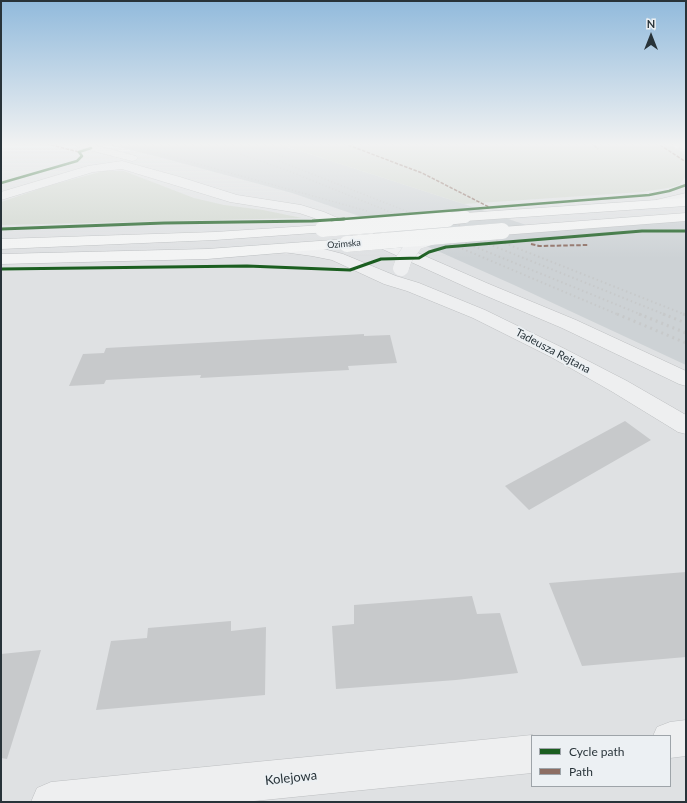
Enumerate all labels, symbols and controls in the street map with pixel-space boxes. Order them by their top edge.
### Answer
north arrow [631,16,671,56]
text: N [647,17,655,30]
street label: Ozimska [327,237,361,251]
street label: Tadeusza Rejtana [513,326,593,376]
legend [531,735,671,787]
text: Cycle path [569,744,624,759]
text: Path [569,764,593,779]
street label: Kolejowa [264,768,318,788]

